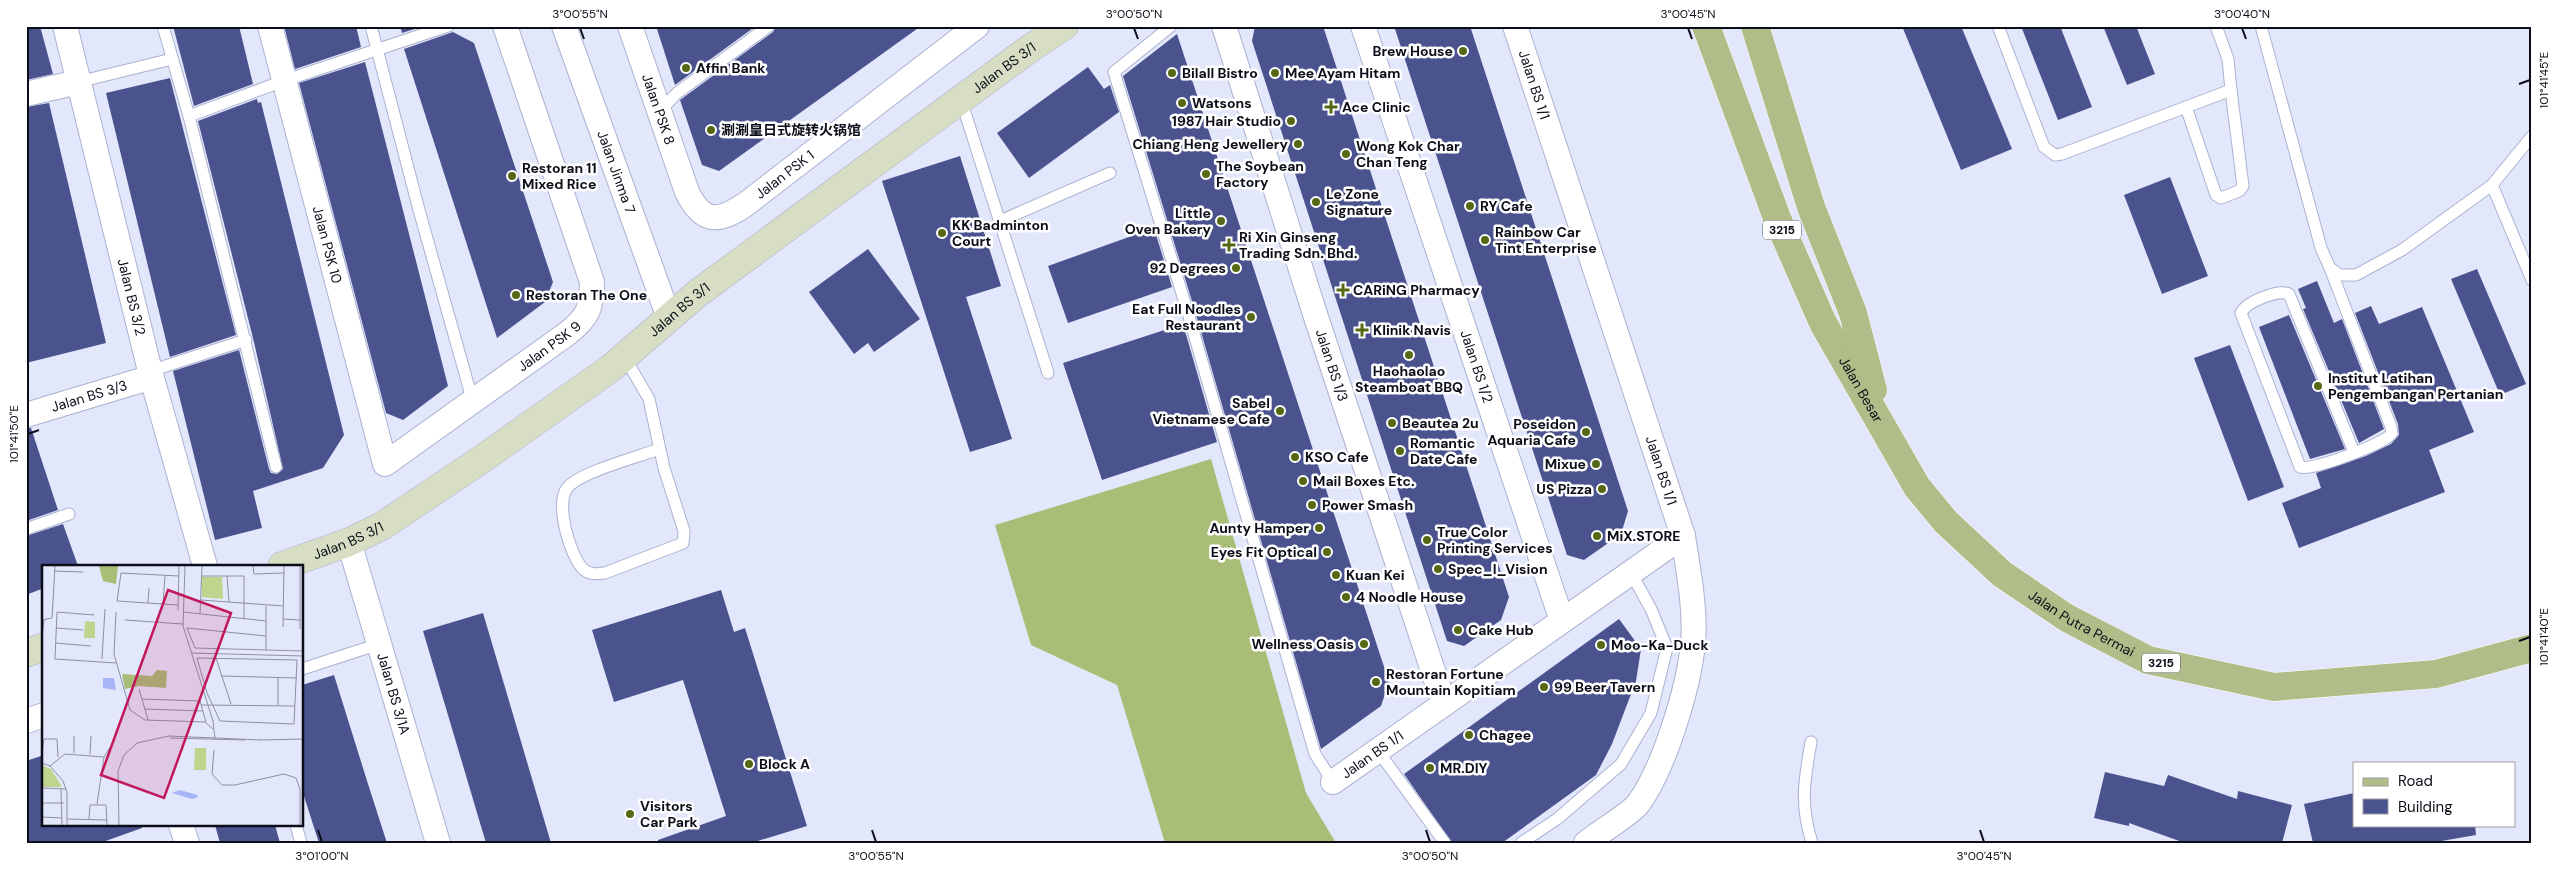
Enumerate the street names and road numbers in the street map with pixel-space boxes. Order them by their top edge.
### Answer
street label: Jalan BS 3/1 [968,38,1039,97]
street label: Jalan BS 1/1 [1515,48,1554,122]
street label: Jalan PSK 8 [638,71,679,147]
street label: Jalan Jinma 7 [593,128,640,216]
street label: Jalan PSK 1 [751,146,818,203]
street label: Jalan PSK 10 [309,204,346,285]
road number: 3215 [1763,220,1801,240]
street label: Jalan BS 3/2 [114,257,150,337]
street label: Jalan BS 3/1 [645,278,713,341]
street label: Jalan PSK 9 [514,317,585,375]
street label: Jalan BS 1/3 [1312,327,1352,404]
street label: Jalan BS 1/2 [1456,328,1497,405]
street label: Jalan Besar [1835,353,1887,426]
street label: Jalan BS 3/3 [49,376,129,416]
street label: Jalan BS 1/1 [1642,434,1681,507]
street label: Jalan BS 3/1 [311,518,387,563]
street label: Jalan Putra Permai [2025,586,2138,661]
street label: Jalan BS 3/1A [373,651,414,736]
road number: 3215 [2142,654,2180,672]
street label: Jalan BS 1/1 [1338,726,1407,782]

